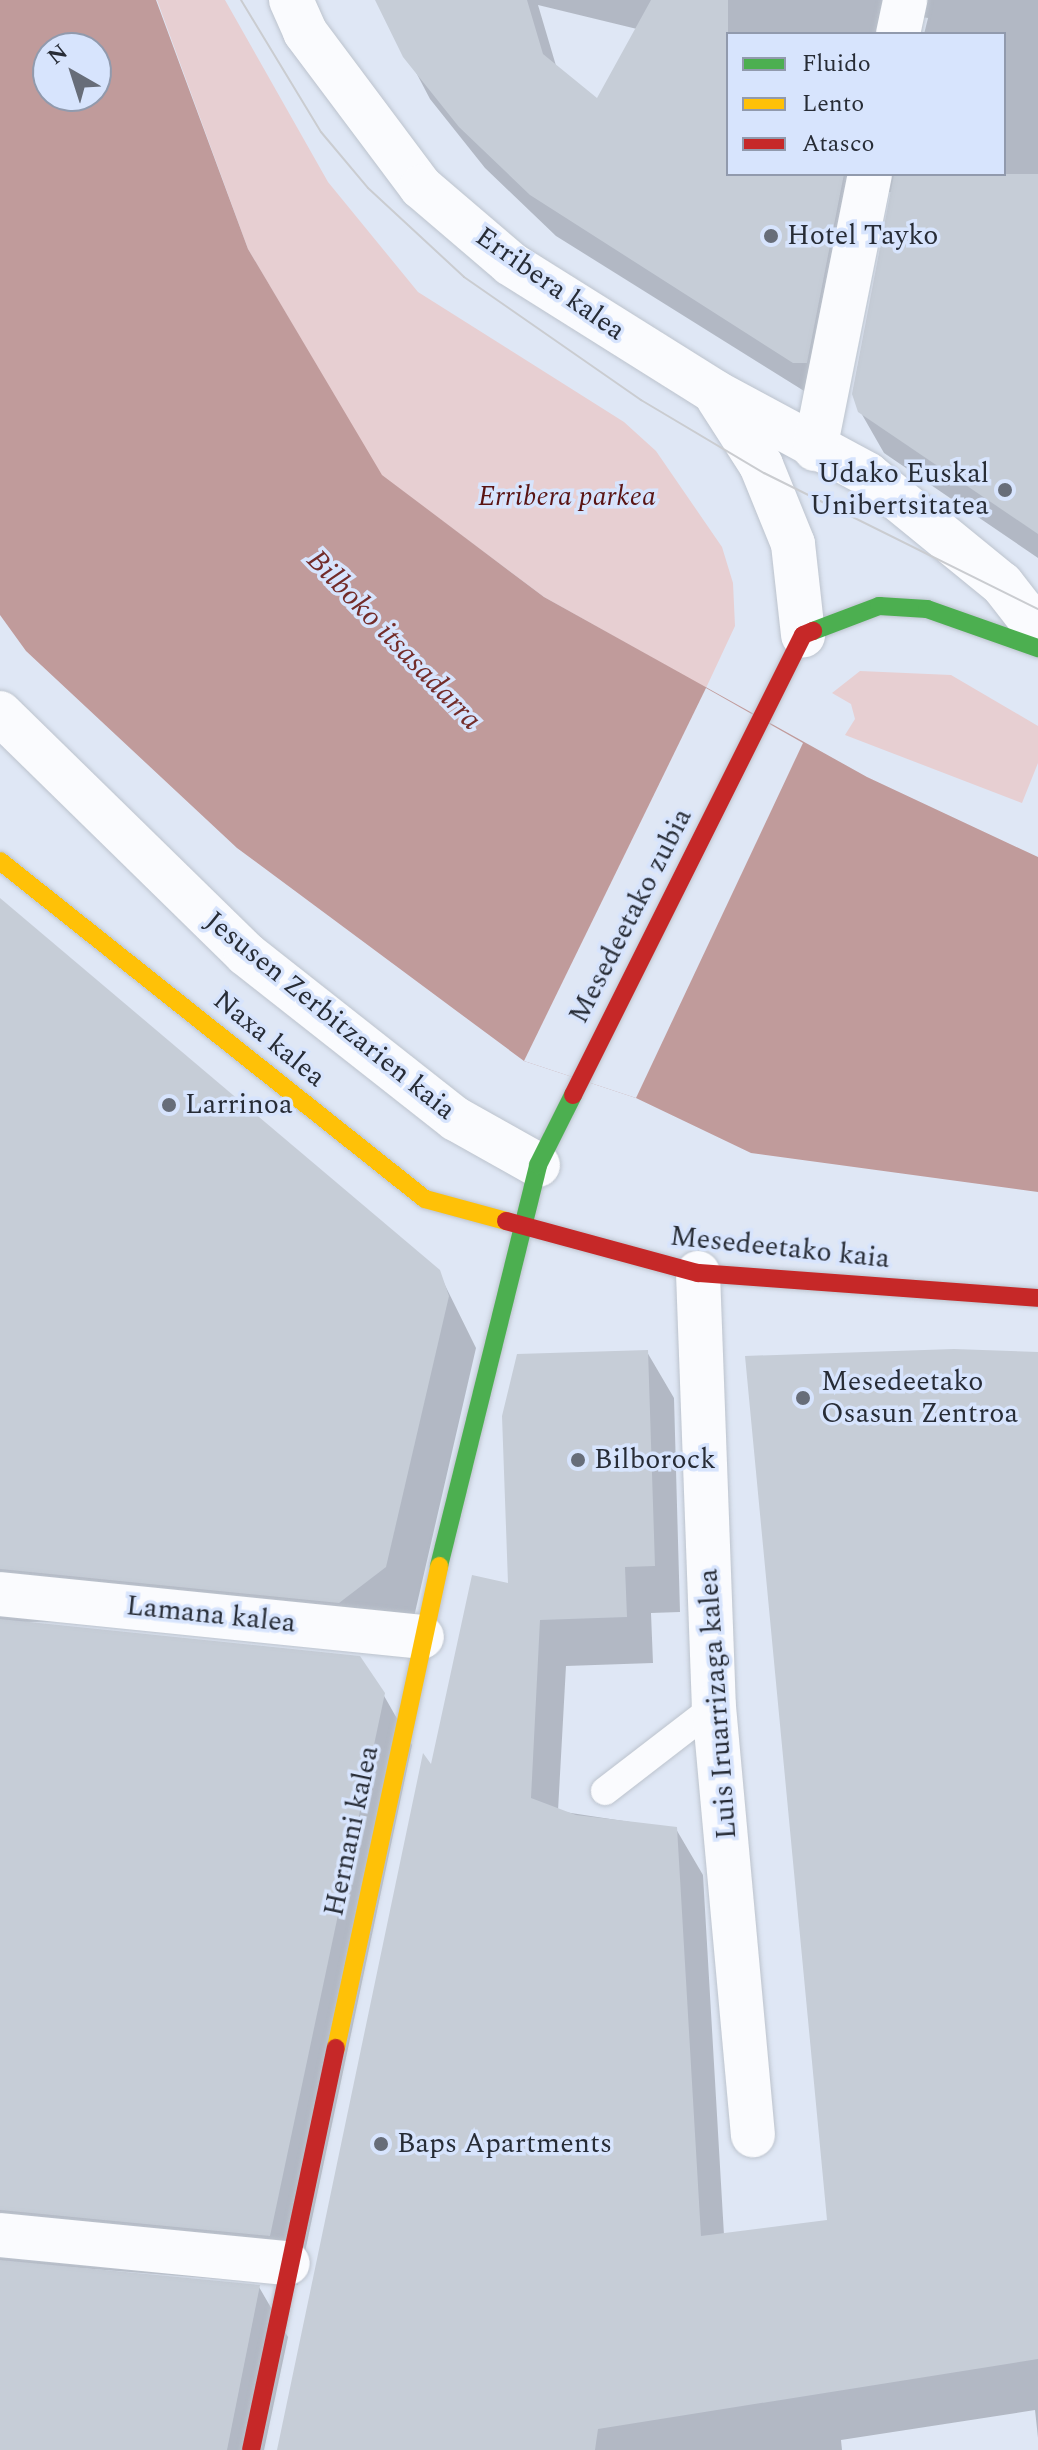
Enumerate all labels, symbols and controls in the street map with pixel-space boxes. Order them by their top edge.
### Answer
north arrow [32,32,112,112]
legend [726,32,1006,176]
text: N [40,36,75,73]
text: Fluido [802,46,871,82]
text: Lento [802,86,864,122]
text: Atasco [802,126,874,162]
place label: Hotel Tayko [787,219,938,253]
street label: Erribera kalea [469,220,631,348]
marker: Hotel Tayko [762,227,780,245]
place label: Udako Euskal Unibertsitatea [810,457,989,523]
park label: Erribera parkea [478,480,656,514]
marker: Udako Euskal Unibertsitatea [996,481,1014,499]
water label: Bilboko itsasadarra [299,542,489,738]
street label: Mesedeetako zubia [562,803,700,1029]
street label: Jesusen Zerbitzarien kaia [198,905,462,1127]
street label: Naxa kalea [206,984,332,1094]
place label: Larrinoa [185,1088,293,1122]
marker: Larrinoa [160,1096,178,1114]
street label: Mesedeetako kaia [668,1220,892,1276]
place label: Mesedeetako Osasun Zentroa [821,1365,1018,1431]
marker: Mesedeetako Osasun Zentroa [792,1387,814,1409]
place label: Bilborock [594,1443,716,1477]
marker: Bilborock [569,1451,587,1469]
street label: Luis Iruarrizaga kalea [692,1568,744,1840]
street label: Lamana kalea [125,1589,297,1641]
street label: Hernani kalea [318,1743,386,1919]
place label: Baps Apartments [397,2127,612,2161]
marker: Baps Apartments [372,2135,390,2153]

